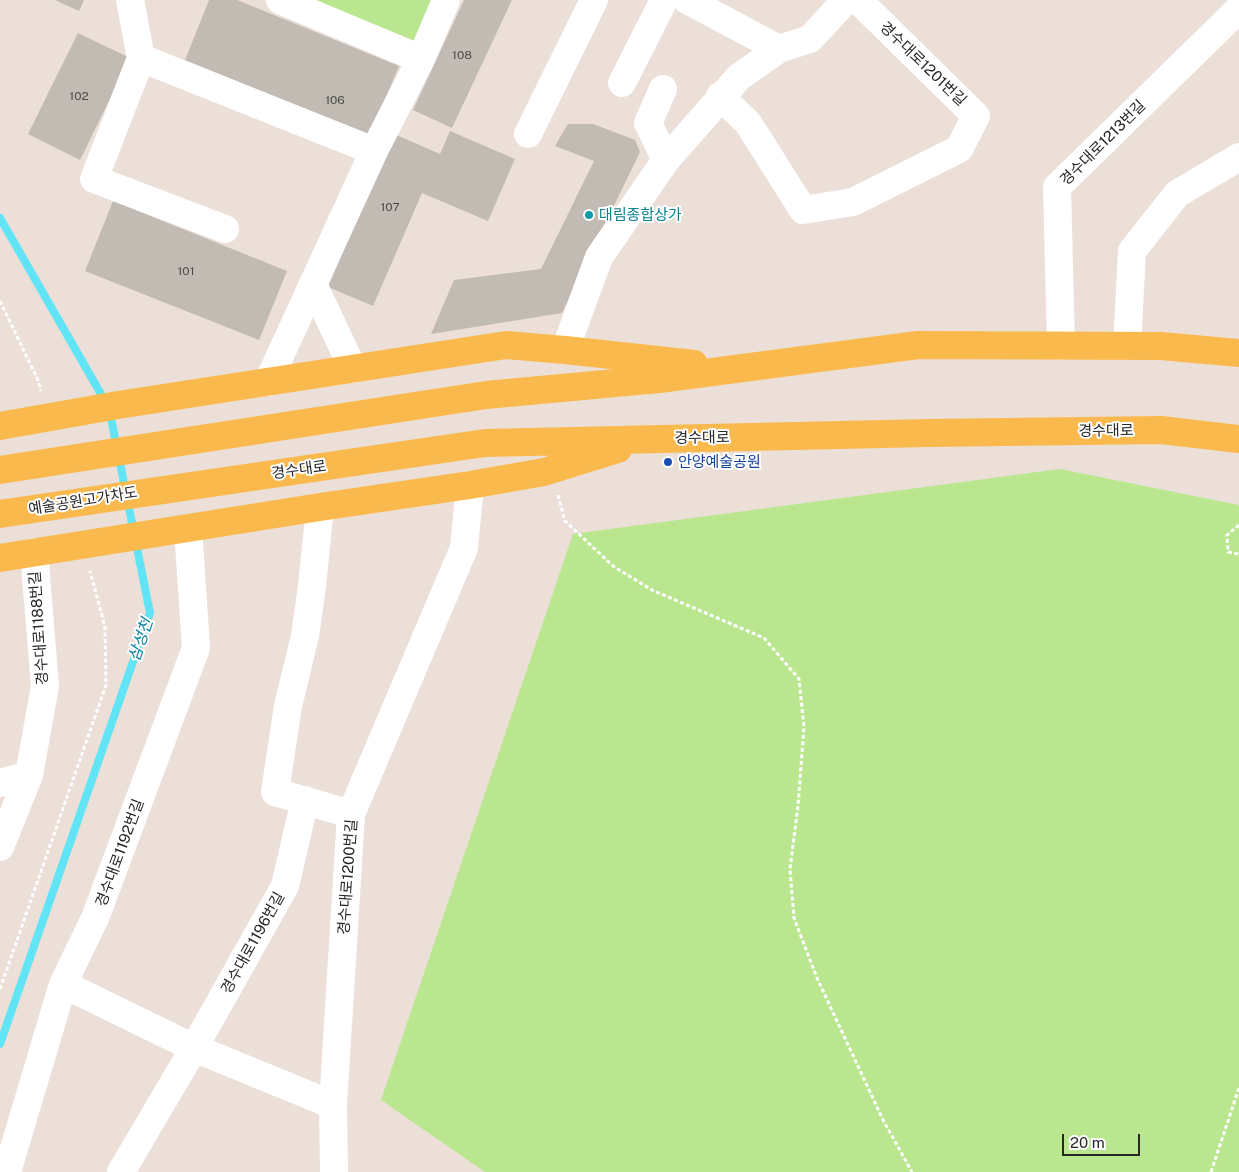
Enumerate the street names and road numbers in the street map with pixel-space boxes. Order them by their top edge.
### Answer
street label: 경수대로1201번길 [876,18,970,110]
street label: 경수대로1213번길 [1057,97,1149,189]
street label: 경수대로 [1078,422,1134,440]
street label: 경수대로 [674,429,730,447]
street label: 경수대로 [270,457,328,483]
street label: 예술공원고가차도 [27,483,139,519]
street label: 경수대로1188번길 [26,570,52,686]
street label: 경수대로1192번길 [92,797,148,909]
street label: 경수대로1200번길 [335,818,361,936]
street label: 경수대로1196번길 [218,889,288,997]

